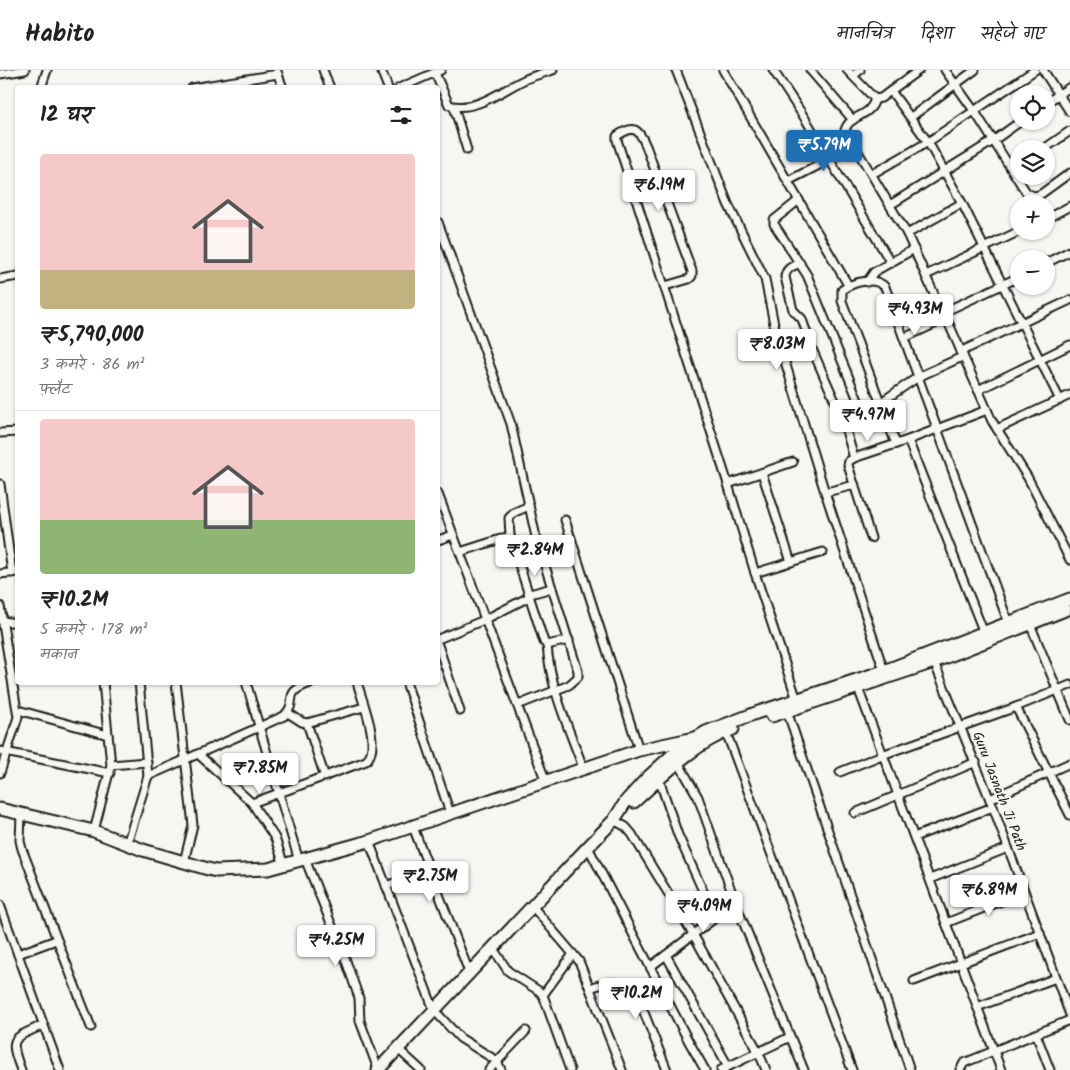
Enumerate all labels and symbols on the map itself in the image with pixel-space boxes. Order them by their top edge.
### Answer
pin: ₹5.79M [783,129,865,172]
pin: ₹6.19M [618,170,700,212]
pin: ₹4.93M [874,294,956,336]
pin: ₹8.03M [736,328,818,371]
pin: ₹4.97M [827,400,909,442]
pin: ₹2.84M [494,534,576,577]
street label: Guru Jasnath Ji Path [966,728,1032,854]
pin: ₹7.85M [219,752,301,795]
pin: ₹2.75M [389,860,471,903]
pin: ₹6.89M [948,874,1030,917]
pin: ₹4.09M [663,890,745,933]
pin: ₹4.25M [295,924,377,967]
pin: ₹10.2M [595,978,677,1020]

